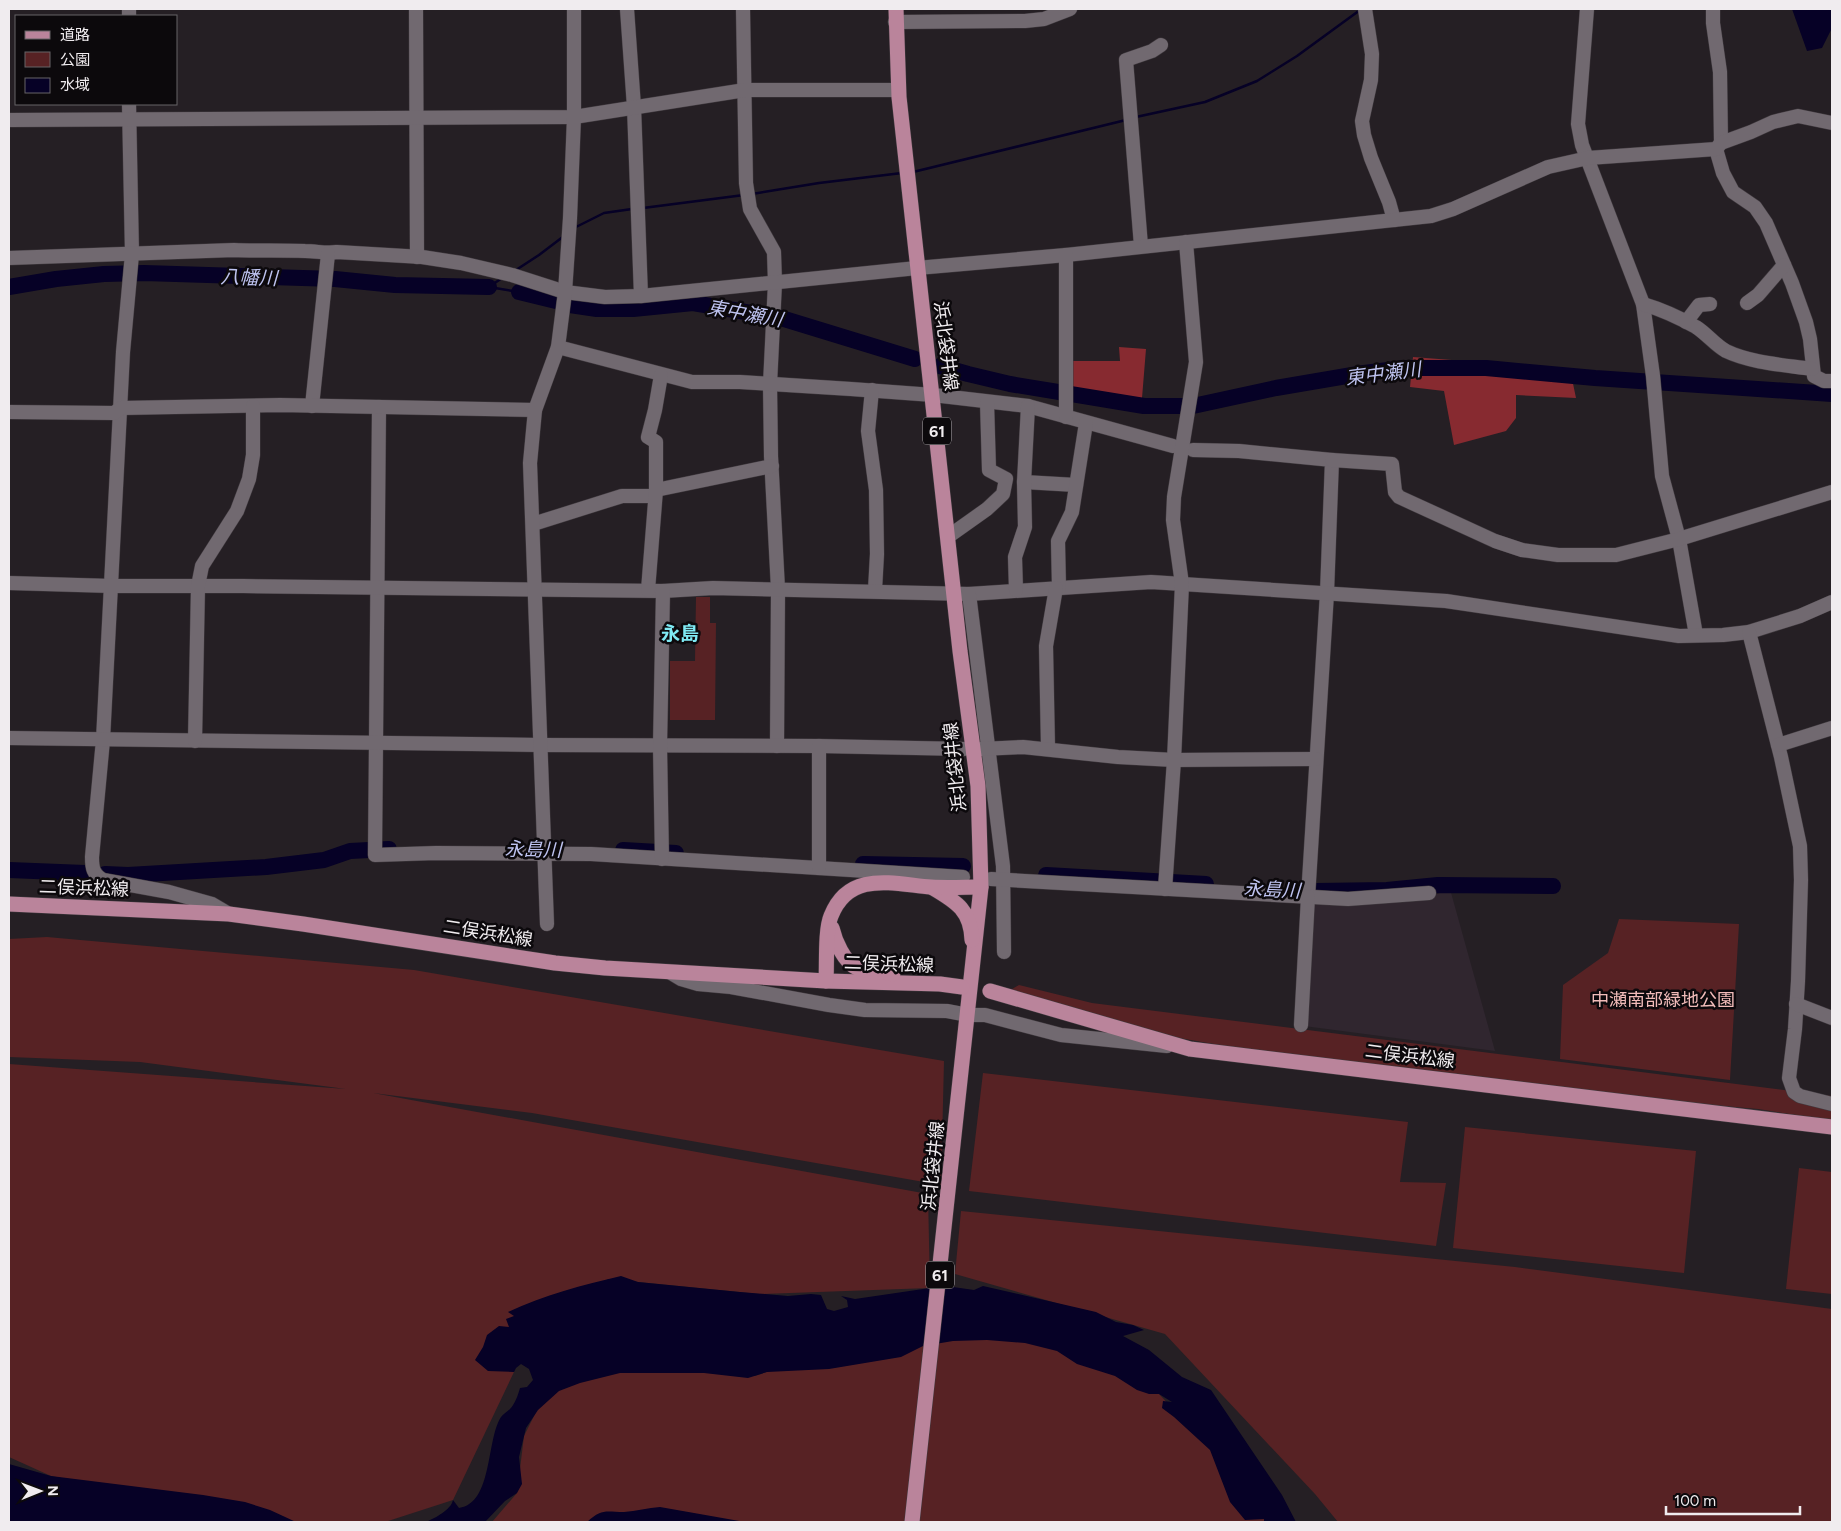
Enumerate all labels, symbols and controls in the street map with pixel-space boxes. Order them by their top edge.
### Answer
legend [15,15,178,105]
text: 道路 [60,26,90,44]
text: 公園 [60,51,90,69]
text: 水域 [60,76,90,94]
water label: 八幡川 [220,265,280,290]
water label: 東中瀬川 [705,296,786,332]
street label: 浜北袋井線 [930,300,962,392]
water label: 東中瀬川 [1344,357,1424,390]
road number: 61 [923,418,951,444]
district label: 永島 [661,622,699,645]
street label: 浜北袋井線 [939,721,971,813]
water label: 永島川 [504,838,564,862]
street label: 二俣浜松線 [39,875,129,901]
water label: 永島川 [1243,877,1303,903]
street label: 二俣浜松線 [442,915,534,951]
street label: 二俣浜松線 [844,951,934,977]
park label: 中瀬南部緑地公園 [1591,989,1735,1011]
street label: 二俣浜松線 [1364,1040,1456,1072]
street label: 浜北袋井線 [917,1120,949,1212]
road number: 61 [926,1262,954,1288]
north arrow [15,1466,65,1516]
scale bar [1666,1484,1800,1516]
text: N [44,1485,61,1496]
text: 100 m [1674,1492,1716,1510]

